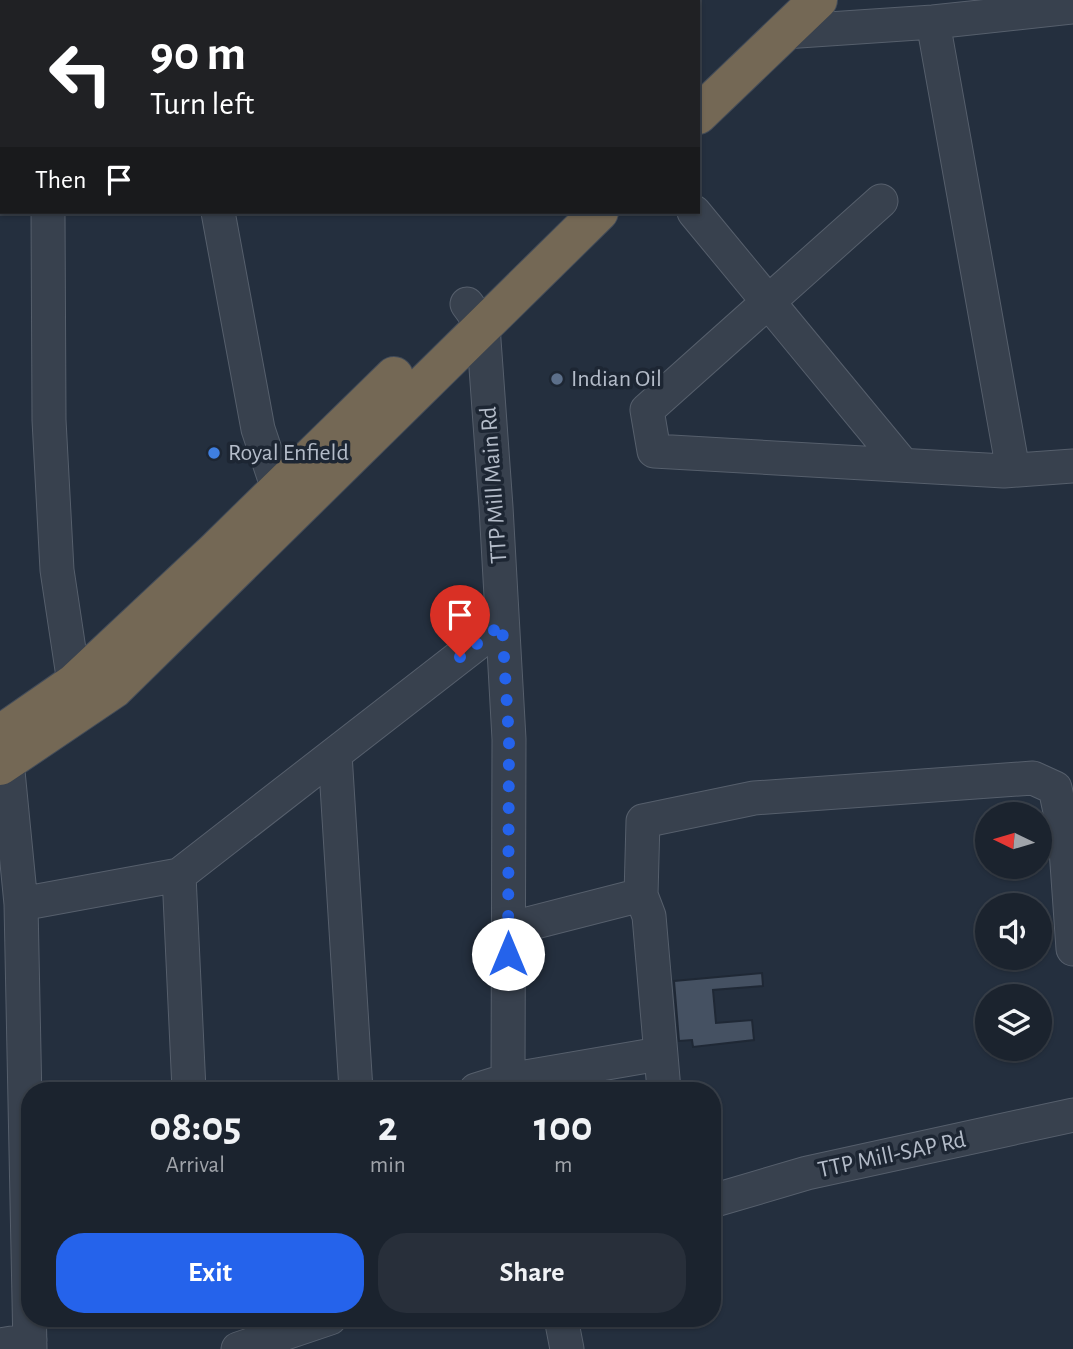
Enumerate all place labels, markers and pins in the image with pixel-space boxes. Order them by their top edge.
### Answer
place label: Indian Oil [571,367,662,391]
marker: Indian Oil [549,371,565,387]
place label: Royal Enfield [228,441,349,465]
marker: Royal Enfield [206,445,222,461]
pin [430,585,490,657]

